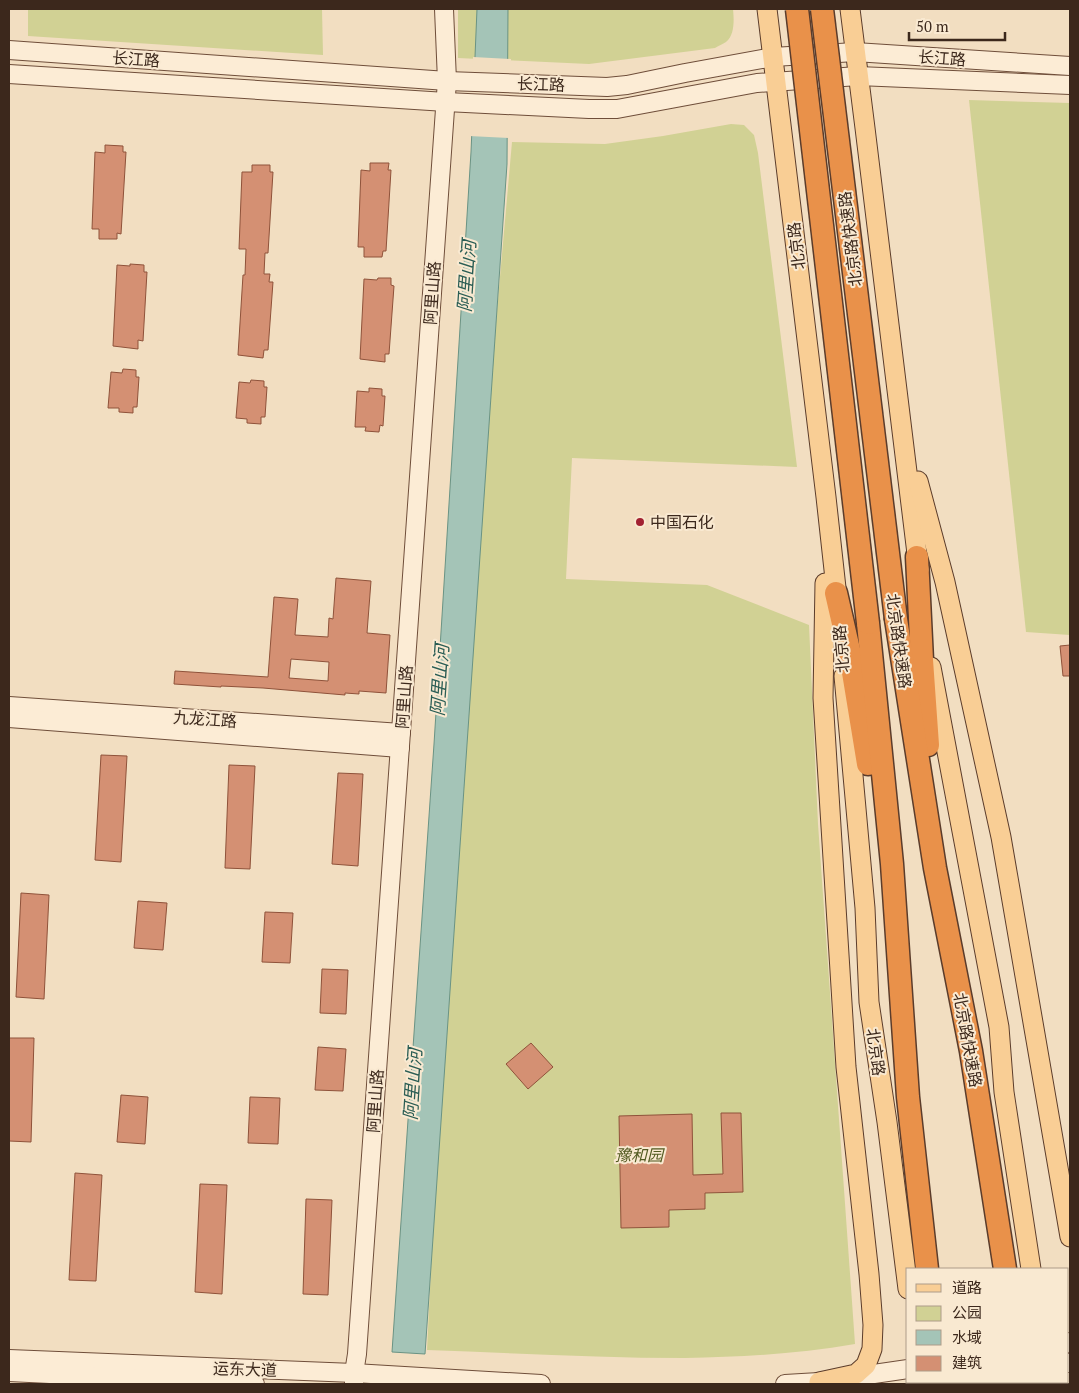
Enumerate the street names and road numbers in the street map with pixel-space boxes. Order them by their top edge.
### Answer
street label: 长江路 [917,45,967,71]
street label: 长江路 [111,46,161,72]
street label: 长江路 [517,72,565,96]
street label: 北京路快速路 [833,190,867,288]
street label: 北京路 [782,221,810,271]
street label: 阿里山路 [419,260,445,326]
street label: 北京路快速路 [881,592,917,690]
street label: 北京路 [828,624,854,674]
street label: 阿里山路 [391,664,417,730]
street label: 九龙江路 [172,706,238,732]
street label: 北京路快速路 [949,991,987,1089]
street label: 北京路 [862,1027,890,1077]
street label: 阿里山路 [362,1068,388,1134]
street label: 运东大道 [213,1357,277,1381]

